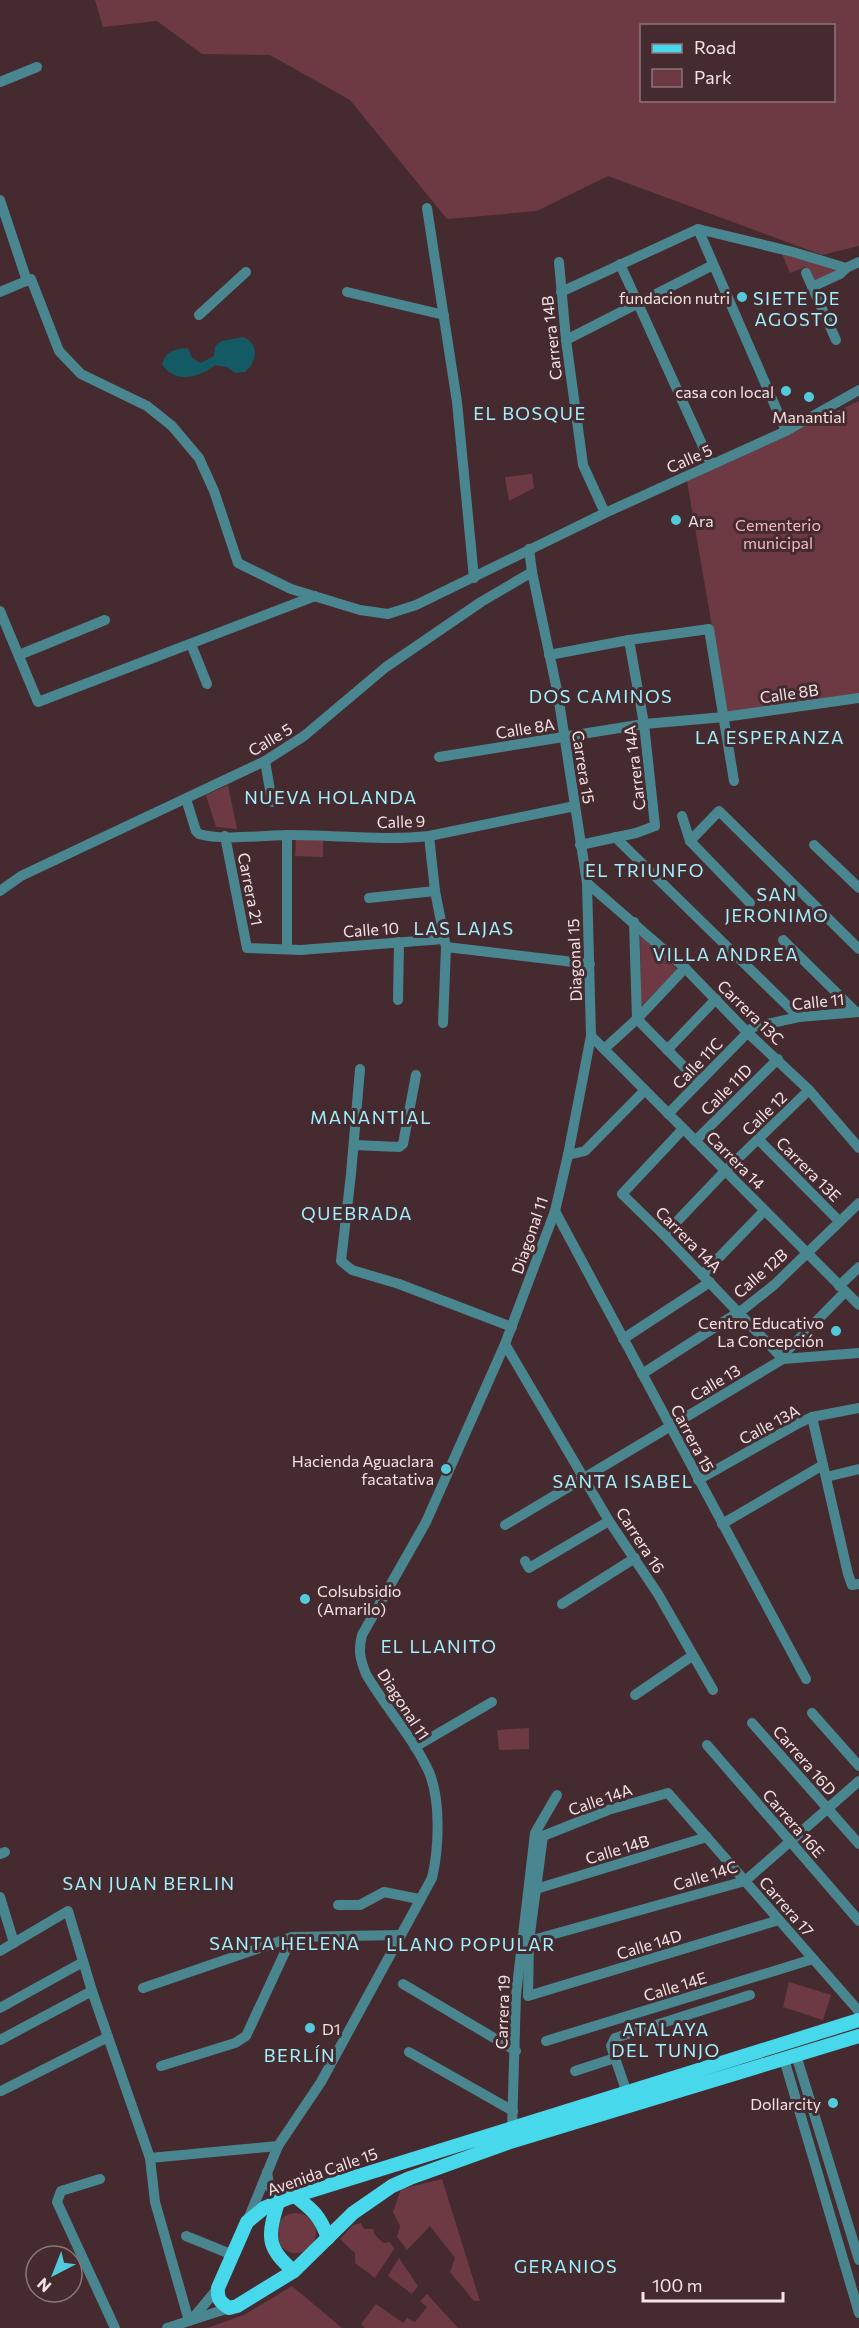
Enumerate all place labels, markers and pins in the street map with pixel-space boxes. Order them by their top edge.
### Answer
place label: fundacion nutri [619,288,730,307]
marker: fundacion nutri [735,290,749,304]
place label: casa con local [675,382,774,401]
marker: casa con local [779,384,793,398]
marker: Manantial [802,390,816,404]
place label: Manantial [772,407,846,426]
place label: Ara [688,511,714,530]
marker: Ara [669,513,683,527]
place label: Centro Educativo La Concepción [698,1313,824,1350]
marker: Centro Educativo La Concepción [829,1324,843,1338]
place label: Hacienda Aguaclara facatativa [292,1451,434,1488]
marker: Hacienda Aguaclara facatativa [439,1462,453,1476]
place label: Colsubsidio (Amarilo) [317,1581,401,1618]
marker: Colsubsidio (Amarilo) [298,1592,312,1606]
place label: D1 [322,2019,341,2038]
marker: D1 [303,2021,317,2035]
place label: Dollarcity [750,2094,821,2113]
marker: Dollarcity [826,2096,840,2110]

